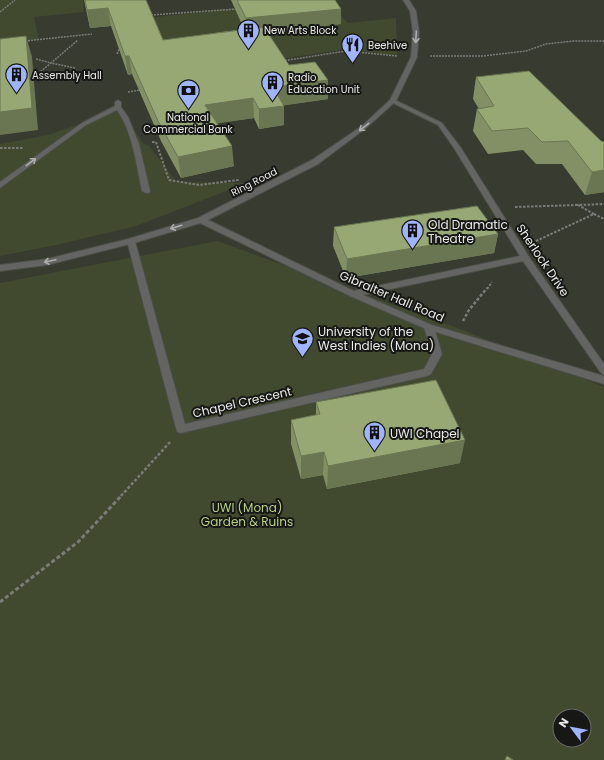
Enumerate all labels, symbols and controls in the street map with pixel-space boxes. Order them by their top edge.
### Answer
building icon: New Arts Block [236,17,262,50]
place label: New Arts Block [264,23,337,38]
one-way arrow [412,30,419,43]
restaurant icon: Beehive [339,32,365,65]
place label: Beehive [368,38,407,53]
building icon: Assembly Hall [4,62,30,95]
place label: Assembly Hall [32,68,102,83]
building icon: Radio Education Unit [260,70,286,103]
place label: Radio Education Unit [288,70,360,97]
bank icon: National Commercial Bank [175,78,201,111]
place label: National Commercial Bank [143,110,234,137]
one-way arrow [358,122,369,131]
one-way arrow [25,158,36,166]
street label: Ring Road [228,164,280,200]
place label: Old Dramatic Theatre [428,216,508,247]
building icon: Old Dramatic Theatre [399,218,425,251]
street label: Sherlock Drive [512,220,574,300]
one-way arrow [170,224,182,232]
one-way arrow [44,257,57,265]
street label: Gibralter Hall Road [337,266,447,326]
place label: University of the West Indies (Mona) [318,323,434,354]
school or university icon: University of the West Indies (Mona) [289,325,315,358]
street label: Chapel Crescent [191,382,293,422]
building icon: UWI Chapel [361,420,387,453]
place label: UWI Chapel [390,425,460,442]
park label: UWI (Mona) Garden & Ruins [201,499,293,530]
north arrow [552,708,592,748]
text: N [555,715,572,730]

